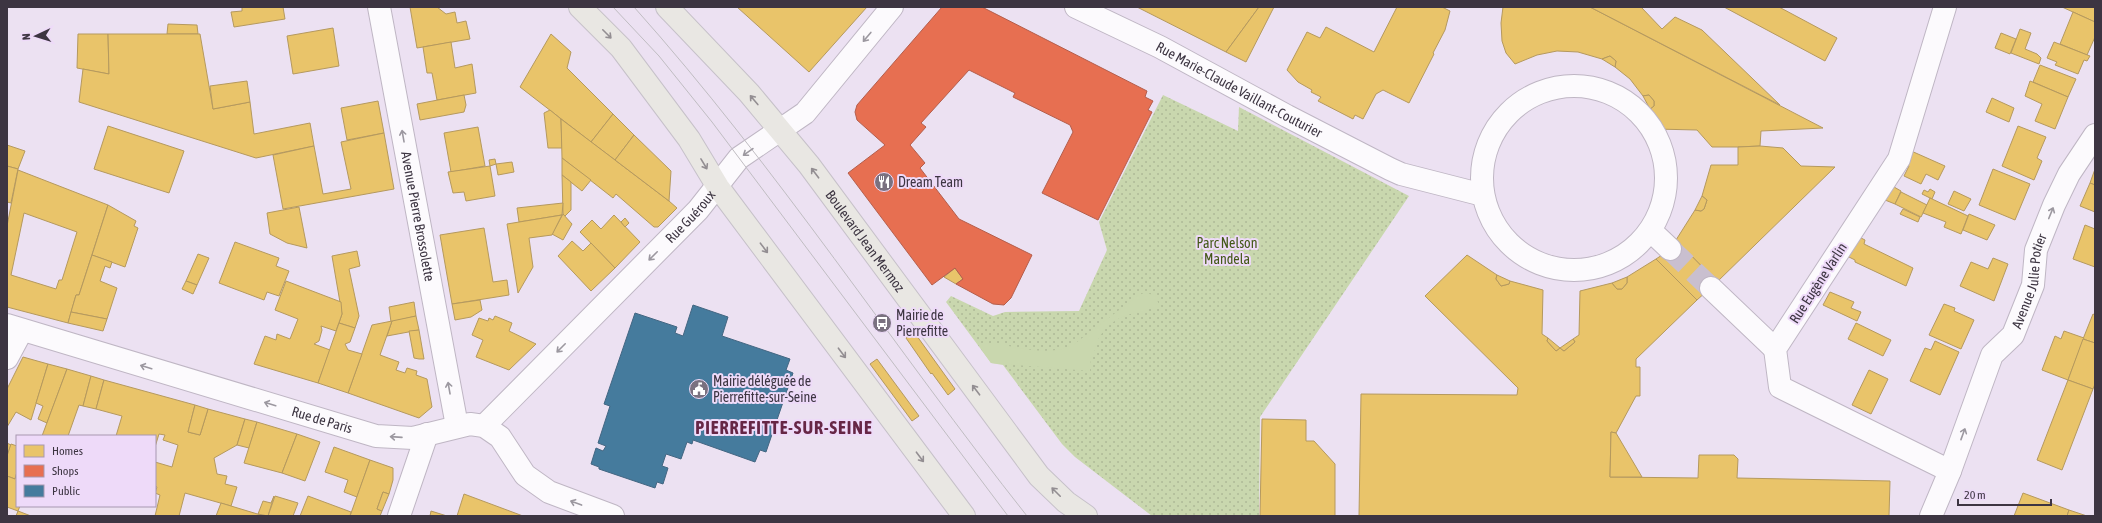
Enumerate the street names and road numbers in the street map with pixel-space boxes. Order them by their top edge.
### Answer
street label: Rue Marie-Claude Vaillant-Couturier [1153,38,1326,141]
street label: Avenue Pierre Brossolette [398,150,438,283]
street label: Rue Guéroux [662,187,719,246]
street label: Boulevard Jean Mermoz [822,187,908,295]
street label: Avenue Julie Potier [2008,230,2050,331]
street label: Rue Eugène Varlin [1786,240,1850,326]
street label: Rue de Paris [290,403,354,436]

